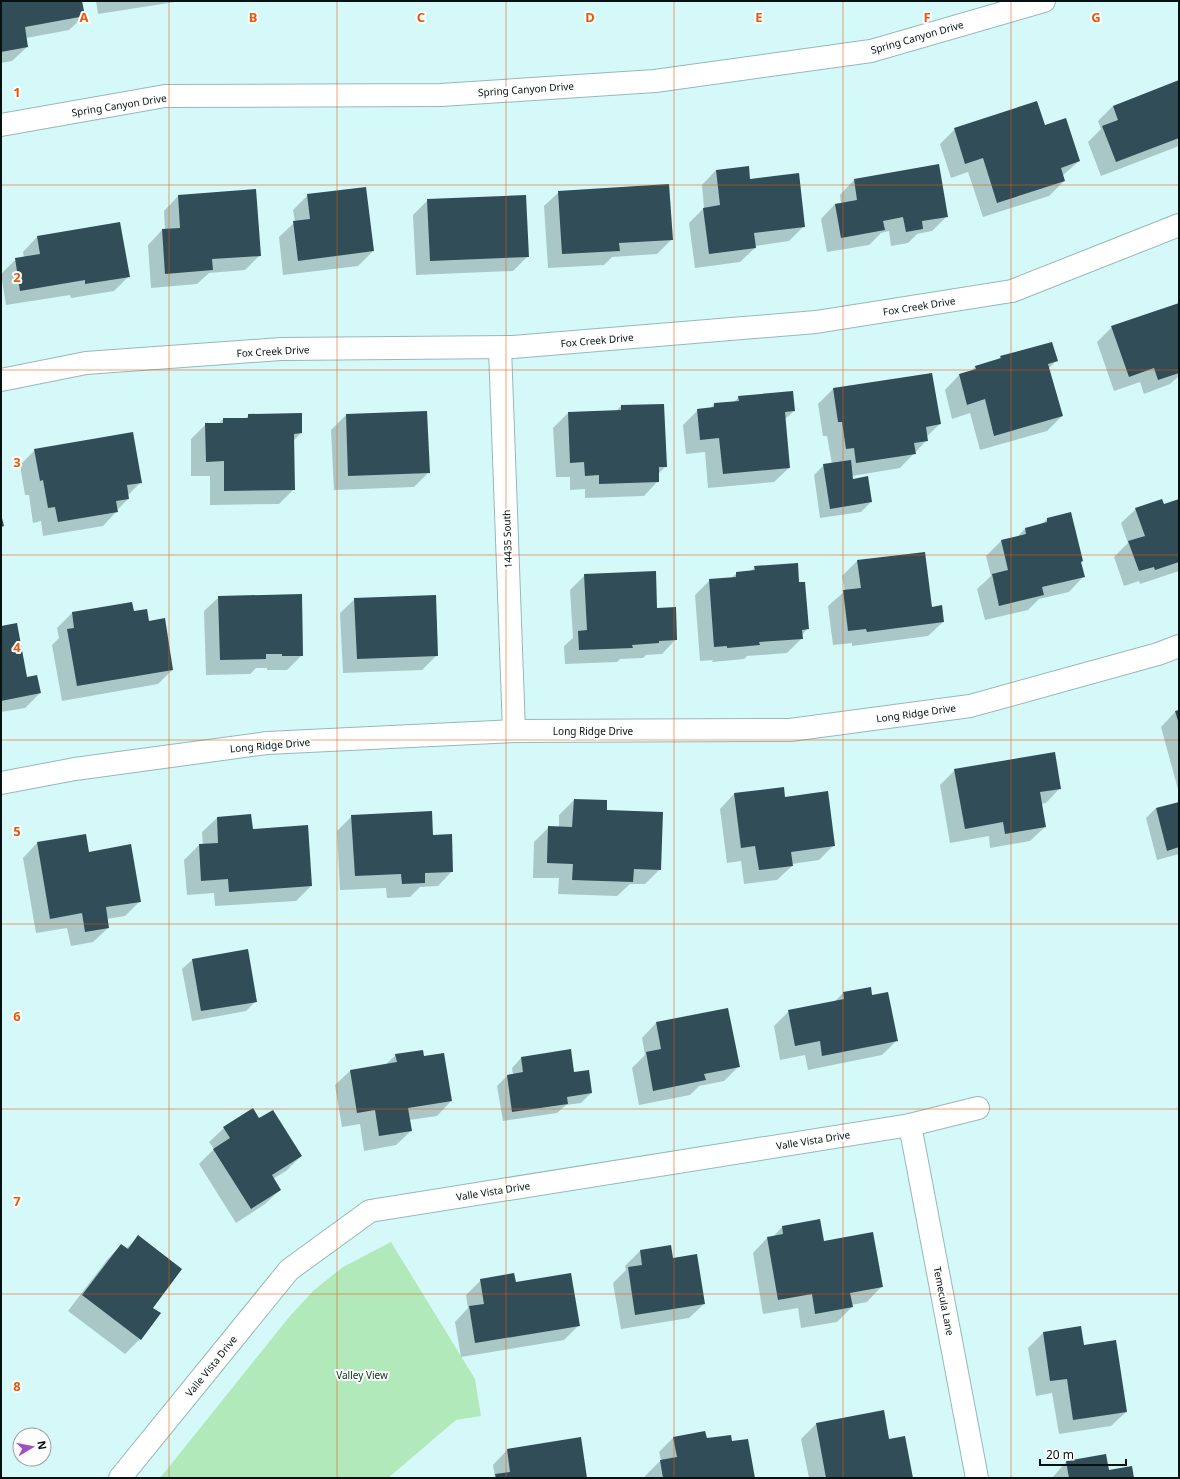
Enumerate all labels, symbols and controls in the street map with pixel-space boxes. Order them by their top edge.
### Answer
text: A [80,8,89,26]
text: B [249,8,257,26]
text: C [417,8,425,26]
text: D [585,8,595,26]
text: E [755,8,763,26]
text: F [923,8,931,26]
text: G [1091,8,1101,26]
street label: Spring Canyon Drive [869,17,965,57]
street label: Spring Canyon Drive [478,79,575,99]
text: 1 [13,83,21,101]
street label: Spring Canyon Drive [70,91,168,119]
text: 2 [13,268,21,286]
street label: Fox Creek Drive [882,293,957,319]
street label: Fox Creek Drive [560,330,634,350]
street label: Fox Creek Drive [236,342,310,360]
text: 3 [13,453,21,471]
street label: 14435 South [499,509,515,569]
text: 4 [13,638,21,656]
street label: Long Ridge Drive [875,700,957,726]
street label: Long Ridge Drive [553,724,634,738]
street label: Long Ridge Drive [229,734,311,755]
text: 5 [13,822,21,840]
text: 6 [13,1007,21,1025]
street label: Valle Vista Drive [775,1127,851,1153]
street label: Valle Vista Drive [455,1178,531,1204]
text: 7 [13,1192,21,1210]
street label: Temecula Lane [930,1265,958,1337]
street label: Valle Vista Drive [182,1332,240,1399]
park label: Valley View [336,1368,388,1382]
text: 8 [13,1377,21,1395]
north arrow [12,1427,52,1467]
text: N [34,1439,51,1451]
scale bar [1040,1441,1126,1467]
text: 20 m [1046,1446,1074,1463]

